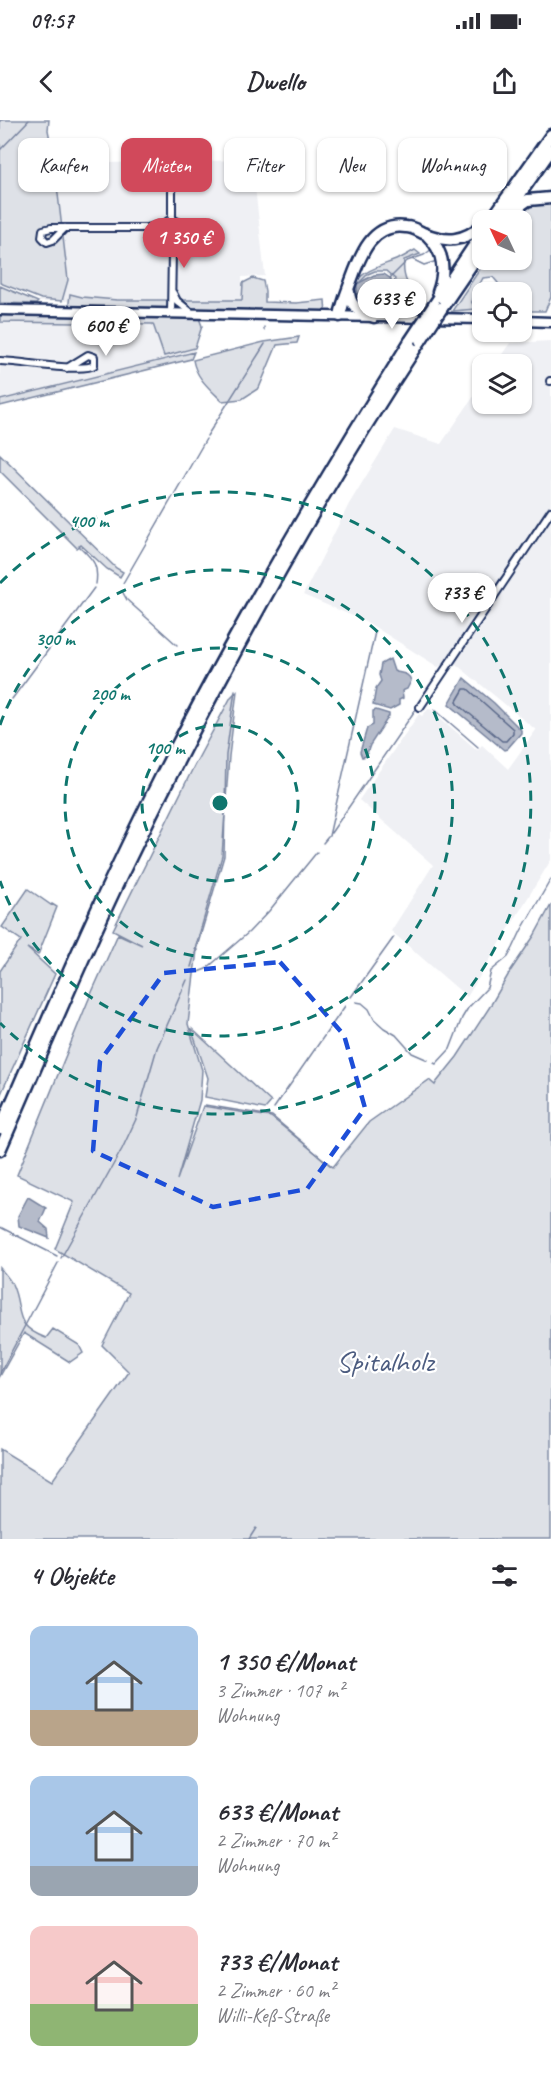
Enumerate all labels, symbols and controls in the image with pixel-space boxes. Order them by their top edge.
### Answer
text: 09:57 [30,7,73,35]
text: Dwello [246,64,305,98]
icon: back [30,65,63,98]
icon: share [488,65,521,98]
chip: Kaufen [18,138,109,192]
chip: Mieten [121,138,212,192]
chip: Filter [224,138,305,192]
chip: Neu [317,138,386,192]
chip: Wohnung [398,138,507,192]
north arrow [472,210,532,270]
map controls [472,210,532,414]
pin: 1 350 € [129,218,239,269]
text: 1 350 € [157,225,211,250]
pin: 633 € [350,279,434,330]
button: locate [472,282,532,342]
text: 633 € [371,286,413,311]
pin: 600 € [64,306,148,357]
text: 600 € [85,313,127,338]
button: layers [472,354,532,414]
text: 400 m [70,510,110,532]
pin: 733 € [420,573,504,624]
text: 733 € [442,580,482,605]
text: 300 m [36,628,76,650]
text: 200 m [91,683,131,705]
text: 100 m [146,737,186,759]
centre of rings [210,793,230,813]
park label: Spitalholz [336,1342,435,1380]
text: 4 Objekte [30,1559,114,1592]
icon: filters [488,1559,521,1592]
text: 1 350 €/Monat [216,1645,355,1678]
icon: home [78,1650,150,1722]
text: 3 Zimmer · 107 m² [216,1678,344,1703]
text: Wohnung [216,1703,279,1728]
text: 633 €/Monat [216,1795,338,1828]
icon: home [78,1800,150,1872]
text: 2 Zimmer · 70 m² [216,1828,335,1853]
text: Wohnung [216,1853,279,1878]
text: 733 €/Monat [216,1945,337,1978]
icon: home [78,1950,150,2022]
text: 2 Zimmer · 60 m² [216,1978,335,2003]
text: Willi-Keß-Straße [216,2003,329,2028]

